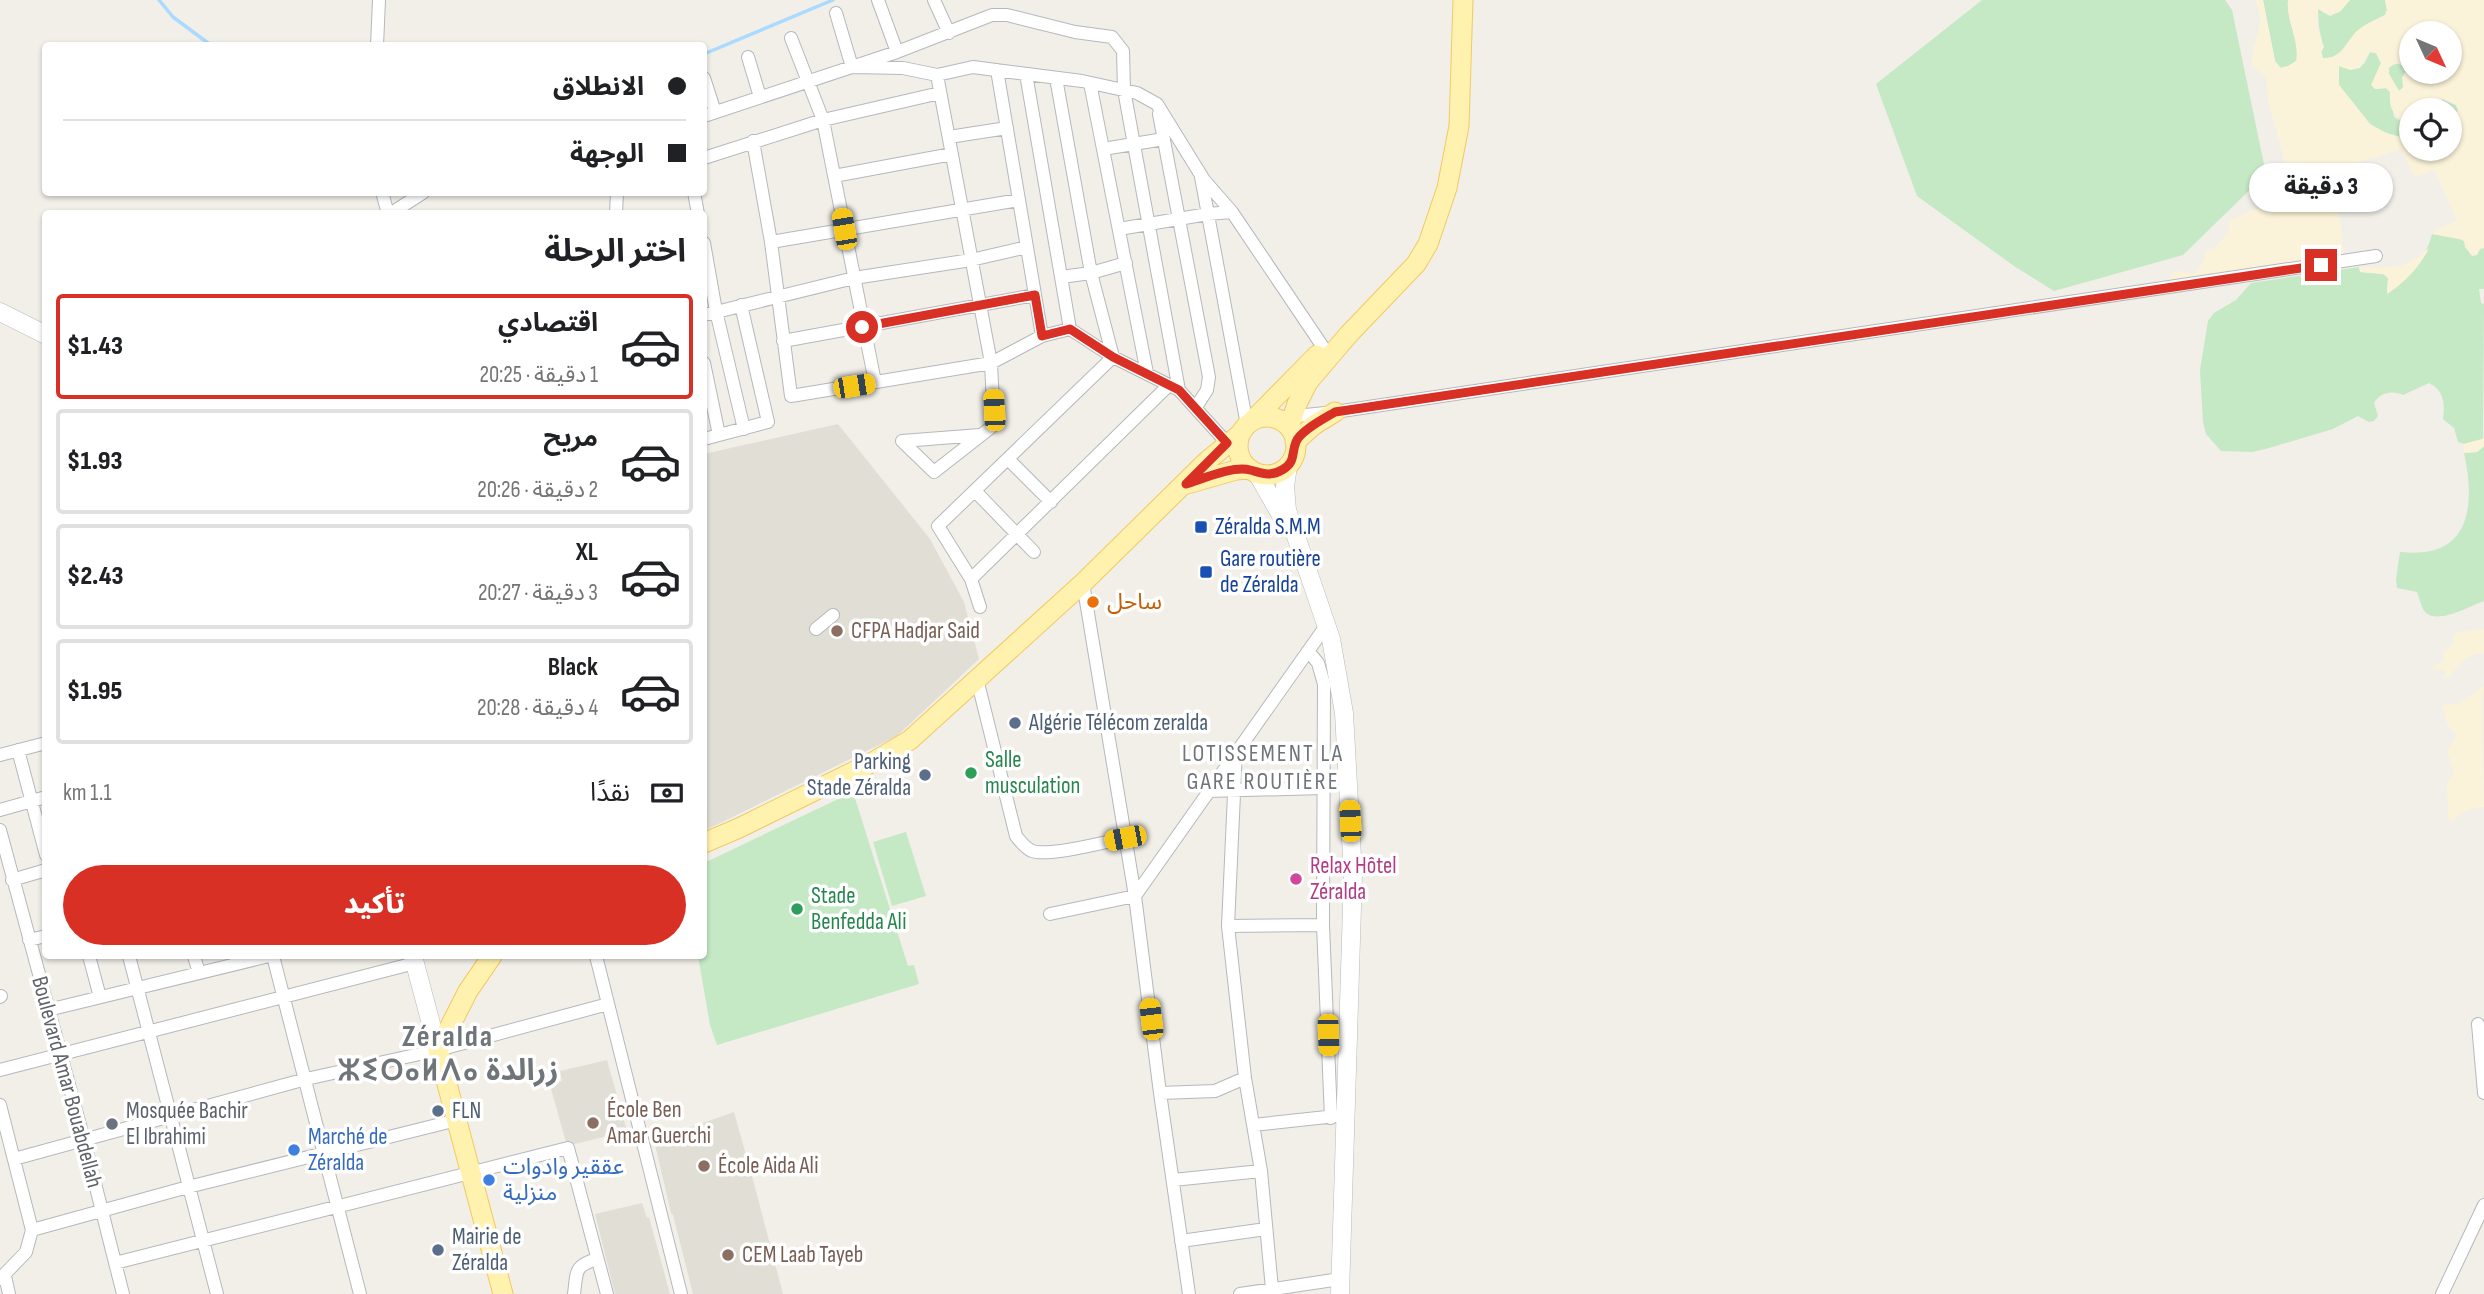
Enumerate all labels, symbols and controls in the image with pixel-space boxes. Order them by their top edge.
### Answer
north arrow [2399,21,2462,84]
map controls [2399,21,2462,161]
text: الانطلاق [553,72,644,103]
button: locate [2399,98,2462,161]
text: الوجهة [570,139,644,170]
callout: 3 دقيقة [2249,163,2393,212]
text: 3 دقيقة [2284,173,2358,201]
car [831,206,858,252]
text: اختر الرحلة [544,232,686,271]
route end [2305,249,2337,281]
text: اقتصادي [498,308,598,339]
route start [846,311,878,343]
icon: car [619,315,682,378]
text: $1.43 [67,331,123,362]
text: 1 دقيقة · 20:25 [479,361,598,389]
car [832,372,877,400]
car [983,388,1006,432]
text: مريح [543,423,598,454]
icon: car [619,430,682,493]
text: $1.93 [67,446,122,477]
text: 2 دقيقة · 20:26 [477,476,598,504]
place label: Zéralda S.M.M [1215,513,1321,541]
marker: Zéralda S.M.M [1193,519,1209,535]
text: XL [576,537,598,568]
icon: car [619,545,682,608]
place label: Gare routière de Zéralda [1220,545,1321,599]
text: $2.43 [67,561,123,592]
marker: Gare routière de Zéralda [1198,564,1214,580]
text: 3 دقيقة · 20:27 [478,579,598,607]
place label: ساحل [1107,588,1162,616]
marker: ساحل [1085,594,1101,610]
place label: CFPA Hadjar Said [851,617,980,645]
marker: CFPA Hadjar Said [829,623,845,639]
text: Black [548,652,598,683]
icon: car [619,660,682,723]
text: $1.95 [67,676,122,707]
text: 4 دقيقة · 20:28 [477,694,598,722]
place label: Algérie Télécom zeralda [1028,709,1208,737]
marker: Algérie Télécom zeralda [1007,715,1023,731]
district label: LOTISSEMENT LA GARE ROUTIÈRE [1182,739,1344,796]
place label: Salle musculation [985,746,1080,800]
place label: Parking Stade Zéralda [807,748,911,802]
marker: Salle musculation [963,765,979,781]
marker: Parking Stade Zéralda [917,767,933,783]
icon: cash [648,774,686,812]
text: نقدًا [590,778,630,809]
text: 1.1 km [63,779,112,807]
car [1339,799,1362,843]
car [1103,824,1148,852]
place label: Relax Hôtel Zéralda [1310,852,1397,906]
button: تأكيد [63,865,686,945]
marker: Relax Hôtel Zéralda [1288,871,1304,887]
place label: Stade Benfedda Ali [811,882,907,936]
marker: Stade Benfedda Ali [789,901,805,917]
street label: Boulevard Amar Bouabdellah [25,973,109,1191]
car [1139,997,1164,1041]
car [1317,1014,1340,1056]
district label: Zéralda ⵣⵉⵔⴰⵍⴷⴰ زرالدة [338,1019,558,1089]
place label: École Ben Amar Guerchi [606,1096,711,1150]
place label: Mosquée Bachir El Ibrahimi [126,1097,248,1151]
place label: FLN [452,1097,481,1125]
marker: FLN [430,1103,446,1119]
marker: École Ben Amar Guerchi [585,1115,601,1131]
marker: Mosquée Bachir El Ibrahimi [104,1116,120,1132]
place label: Marché de Zéralda [308,1123,388,1177]
marker: Marché de Zéralda [286,1142,302,1158]
place label: École Aida Ali [718,1152,819,1180]
place label: عققير وادوات منزلية [503,1153,624,1207]
marker: École Aida Ali [696,1158,712,1174]
marker: عققير وادوات منزلية [481,1172,497,1188]
place label: Mairie de Zéralda [452,1223,521,1277]
place label: CEM Laab Tayeb [742,1241,863,1269]
marker: Mairie de Zéralda [430,1242,446,1258]
marker: CEM Laab Tayeb [720,1247,736,1263]

